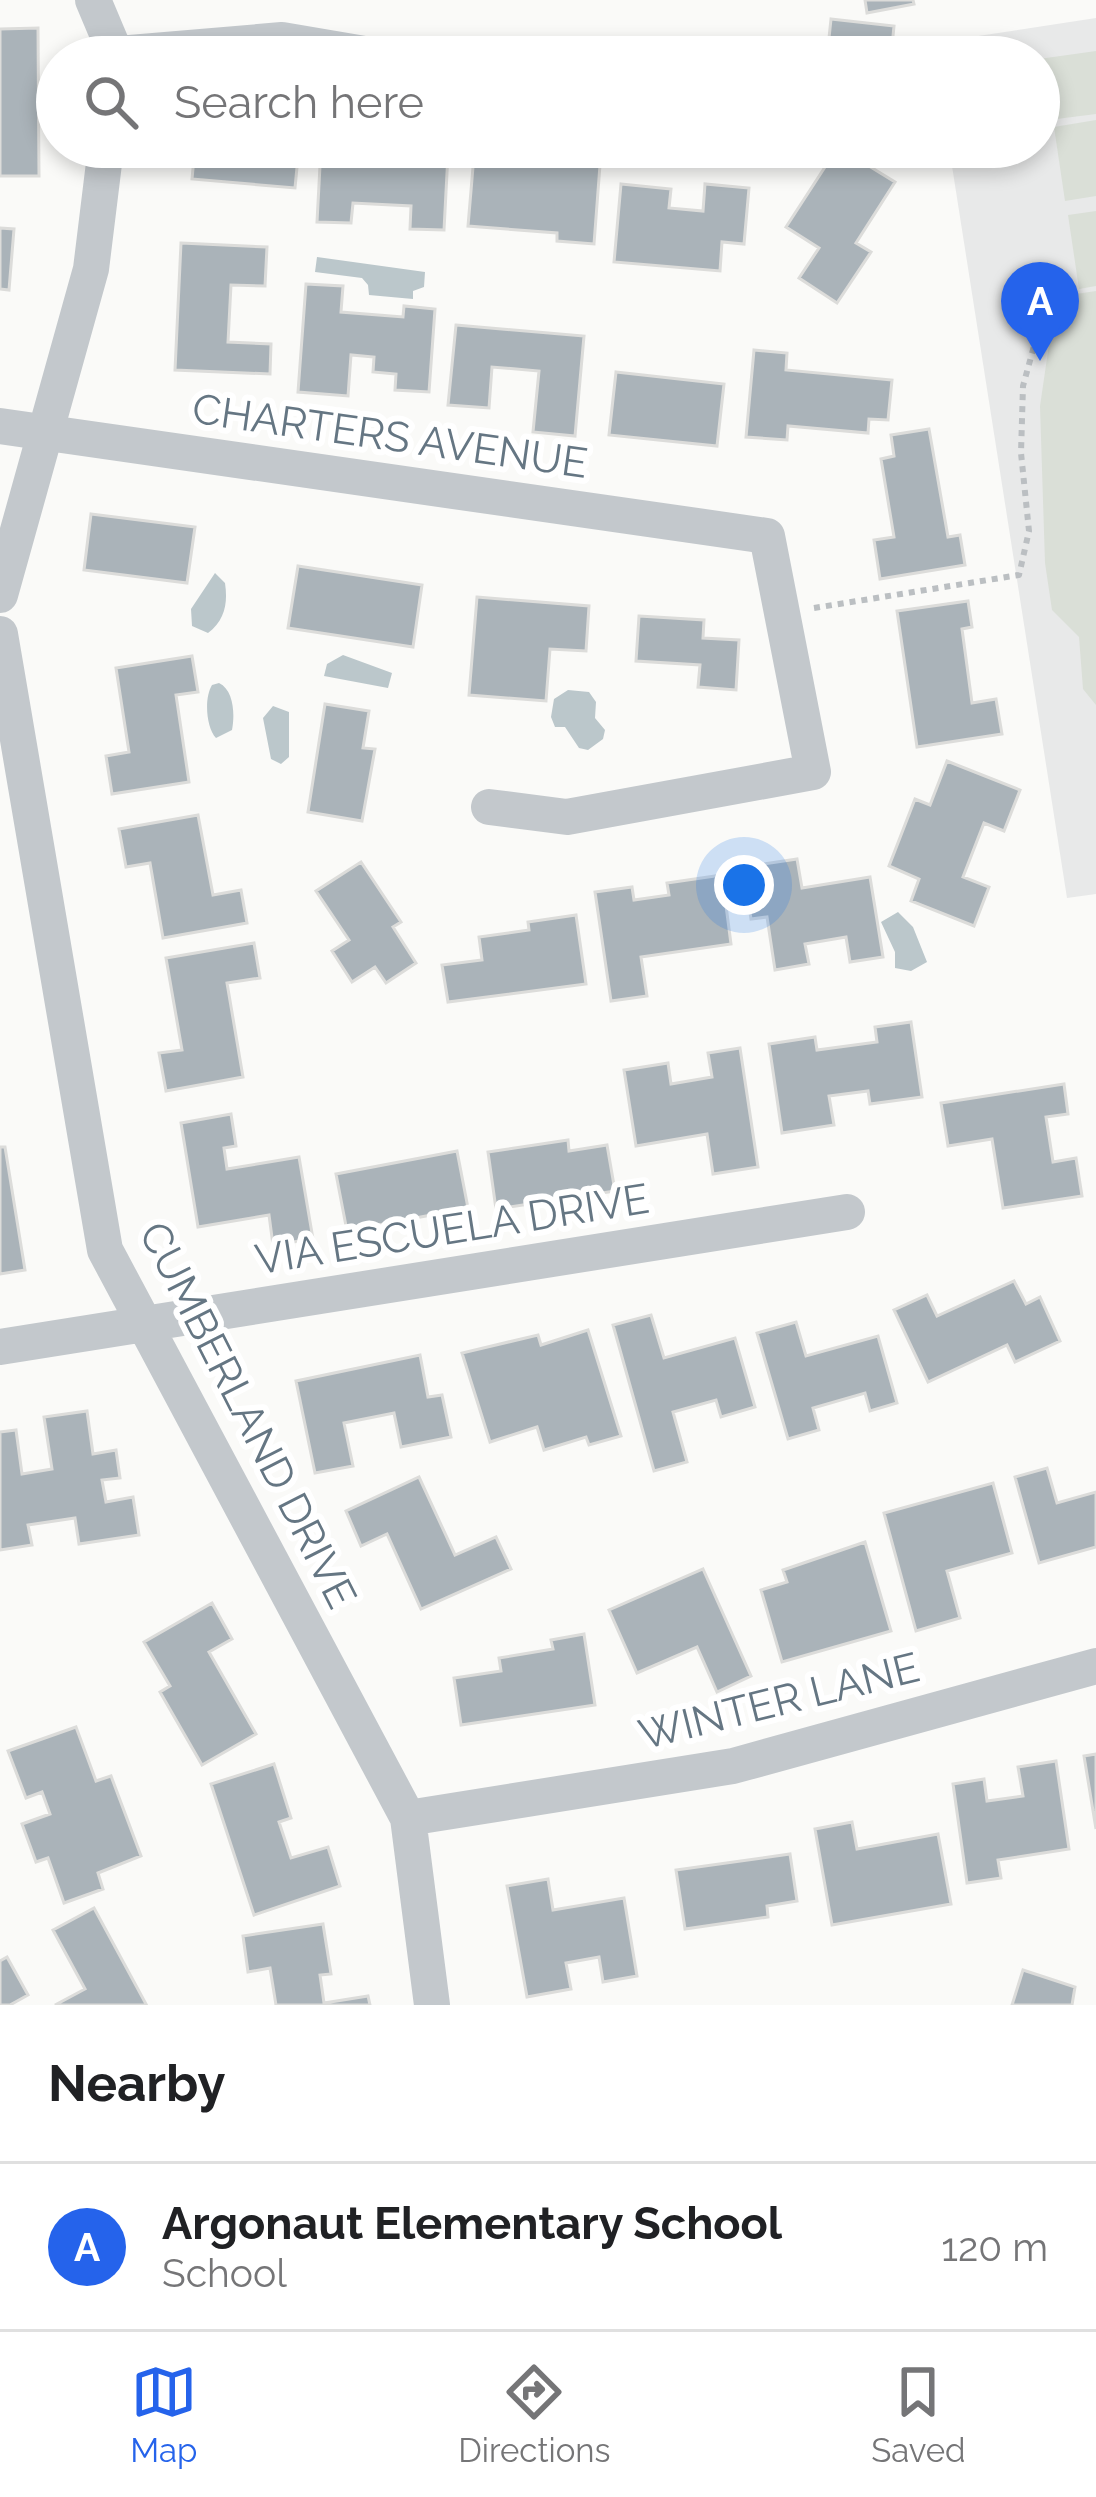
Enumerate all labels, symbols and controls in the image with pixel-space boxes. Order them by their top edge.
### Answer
search box [36,36,1060,168]
icon: search [78,69,144,135]
text: Search here [174,76,424,129]
pin: A [1001,262,1079,361]
street label: CHARTERS AVENUE [189,384,591,488]
your location [714,855,774,915]
street label: VIA ESCUELA DRIVE [252,1174,652,1284]
street label: CUMBERLAND DRIVE [129,1214,367,1616]
street label: WINTER LANE [634,1643,924,1759]
text: Nearby [48,2053,225,2113]
text: Argonaut Elementary School [162,2197,782,2250]
text: A [74,2224,100,2270]
text: 120 m [941,2224,1048,2270]
text: School [162,2250,287,2296]
tab: Map [130,2359,197,2470]
tab: Directions [458,2359,611,2470]
tab: Saved [871,2359,966,2470]

